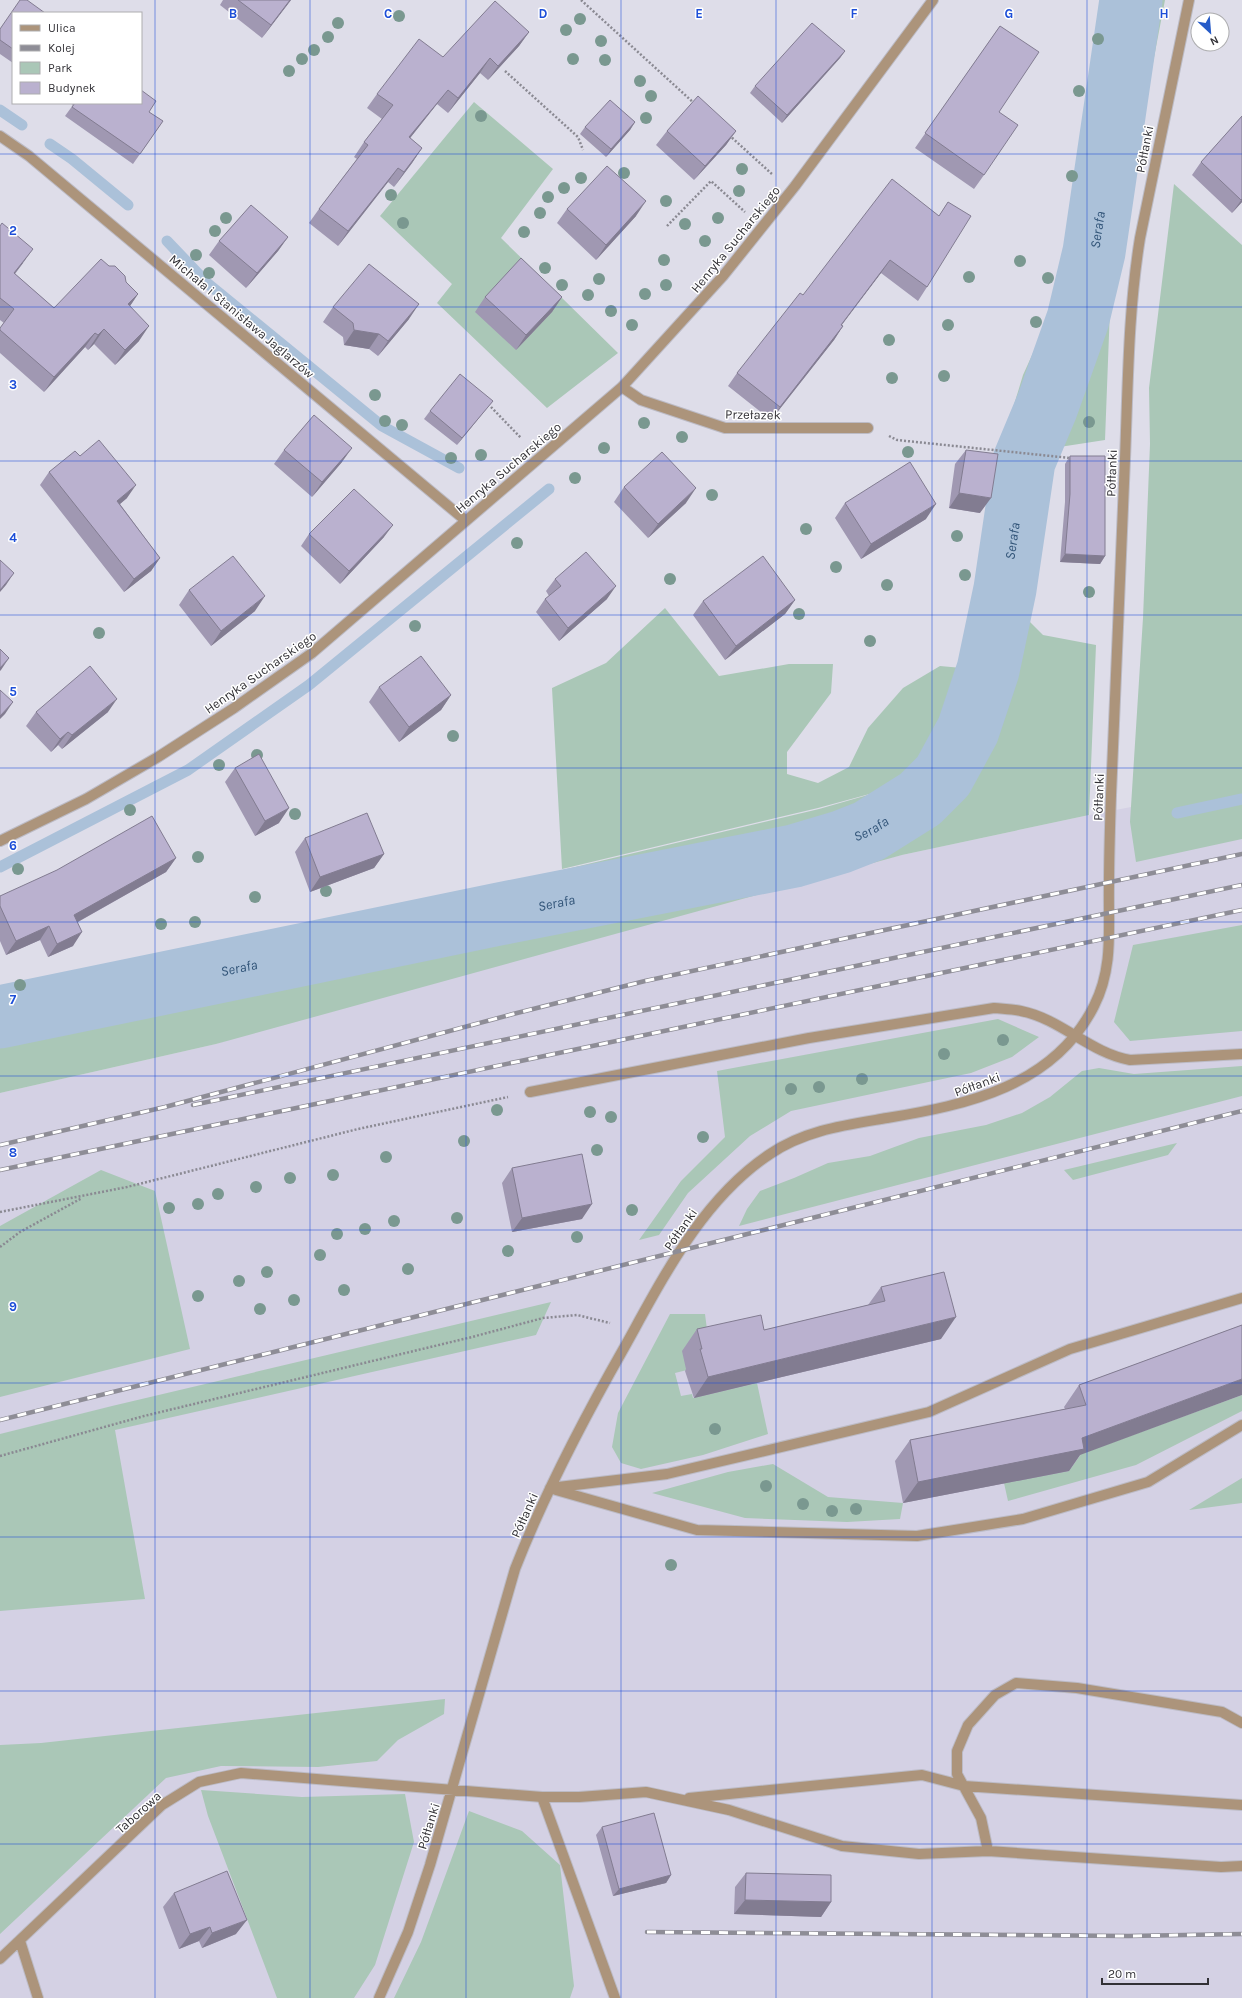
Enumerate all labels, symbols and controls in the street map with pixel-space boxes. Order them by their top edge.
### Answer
text: B [229,6,237,21]
text: C [384,6,392,21]
text: D [539,6,548,21]
text: E [695,6,703,21]
text: F [850,6,858,21]
text: G [1005,6,1013,21]
text: H [1159,6,1169,21]
legend [12,12,142,104]
north arrow [1190,12,1230,52]
text: Ulica [48,21,76,35]
text: N [1208,33,1221,48]
text: Kolej [48,41,75,55]
text: Park [48,61,73,75]
text: Budynek [48,81,96,95]
street label: Półłanki [1133,124,1156,174]
street label: Henryka Sucharskiego [688,183,783,296]
water label: Serafa [1087,210,1109,250]
text: 2 [9,223,17,238]
street label: Michała i Stanisława Jaglarzów [166,251,318,382]
text: 3 [9,377,17,392]
street label: Przełazek [725,407,781,422]
street label: Henryka Sucharskiego [453,419,564,516]
street label: Półłanki [1103,449,1120,497]
water label: Serafa [1001,521,1024,561]
text: 4 [9,530,17,545]
street label: Henryka Sucharskiego [202,628,319,717]
text: 5 [9,684,17,699]
street label: Półłanki [1090,773,1107,821]
water label: Serafa [851,813,892,845]
text: 6 [9,838,17,853]
water label: Serafa [537,891,576,915]
water label: Serafa [219,956,259,980]
text: 7 [10,992,17,1007]
street label: Półłanki [952,1069,1002,1100]
text: 8 [9,1145,17,1160]
street label: Półłanki [661,1205,700,1253]
text: 9 [9,1299,17,1314]
street label: Półłanki [508,1490,541,1540]
street label: Taborowa [113,1788,164,1837]
street label: Półłanki [414,1801,443,1851]
scale bar [1102,1960,1208,1986]
text: 20 m [1108,1967,1136,1981]

